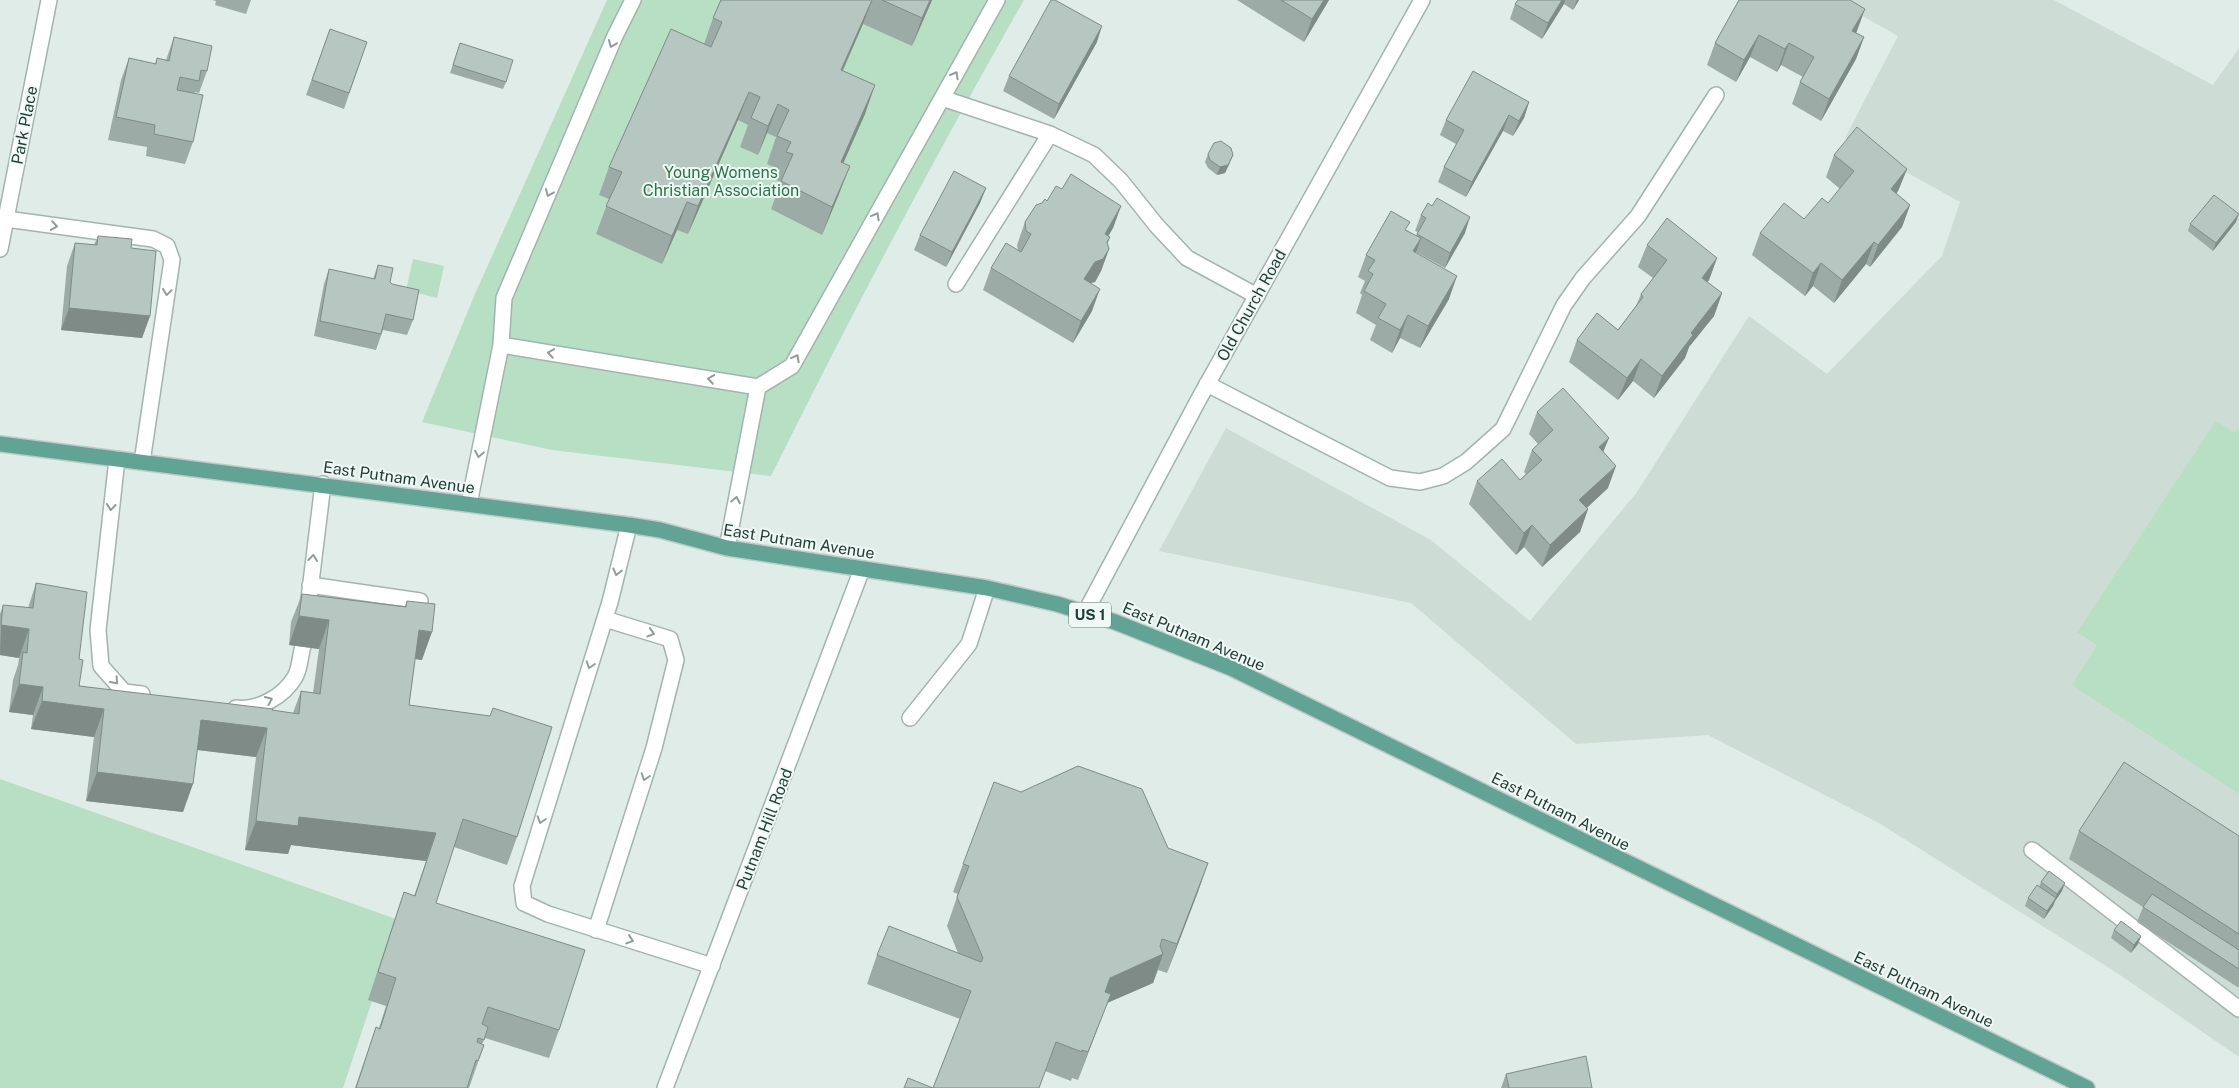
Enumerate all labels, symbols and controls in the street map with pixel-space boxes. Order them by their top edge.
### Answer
one-way arrow [608,39,619,48]
one-way arrow [949,71,959,80]
street label: Park Place [8,84,41,166]
park label: Young Womens Christian Association [643,163,799,200]
one-way arrow [544,188,555,197]
one-way arrow [869,213,879,222]
one-way arrow [51,220,59,231]
street label: Old Church Road [1213,246,1290,364]
one-way arrow [162,288,173,296]
one-way arrow [547,348,555,359]
one-way arrow [790,354,800,363]
one-way arrow [707,374,715,385]
one-way arrow [474,450,485,459]
street label: East Putnam Avenue [322,457,476,498]
one-way arrow [730,496,741,504]
one-way arrow [106,504,117,512]
street label: East Putnam Avenue [722,520,876,563]
one-way arrow [307,554,318,562]
one-way arrow [612,568,623,577]
street label: East Putnam Avenue [1120,598,1268,675]
road number: US 1 [1069,602,1111,628]
one-way arrow [647,628,655,638]
one-way arrow [586,661,596,669]
one-way arrow [109,676,118,685]
one-way arrow [264,696,273,707]
street label: Putnam Hill Road [732,766,796,893]
street label: East Putnam Avenue [1488,768,1633,855]
one-way arrow [640,773,650,781]
one-way arrow [536,816,546,824]
one-way arrow [625,935,633,945]
street label: East Putnam Avenue [1851,947,1997,1032]

